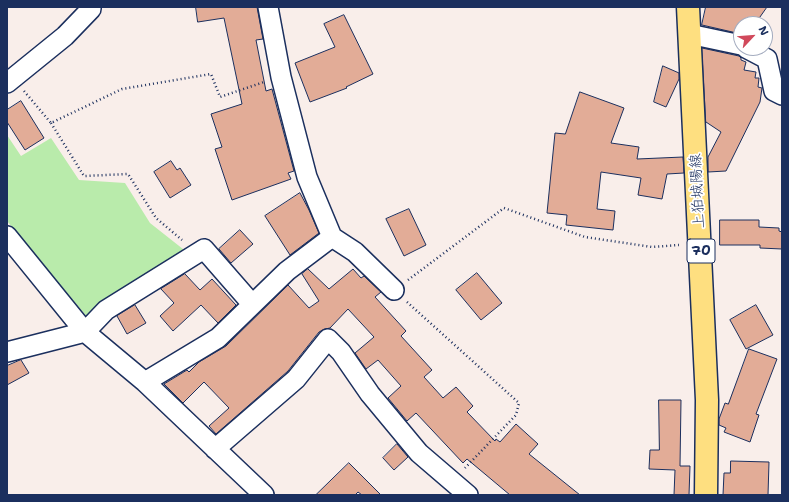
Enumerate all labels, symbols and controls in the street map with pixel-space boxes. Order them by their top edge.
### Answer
north arrow [733,16,773,56]
text: N [755,24,772,38]
street label: 上狛城陽線 [687,153,709,229]
road number: 70 [687,239,715,263]

